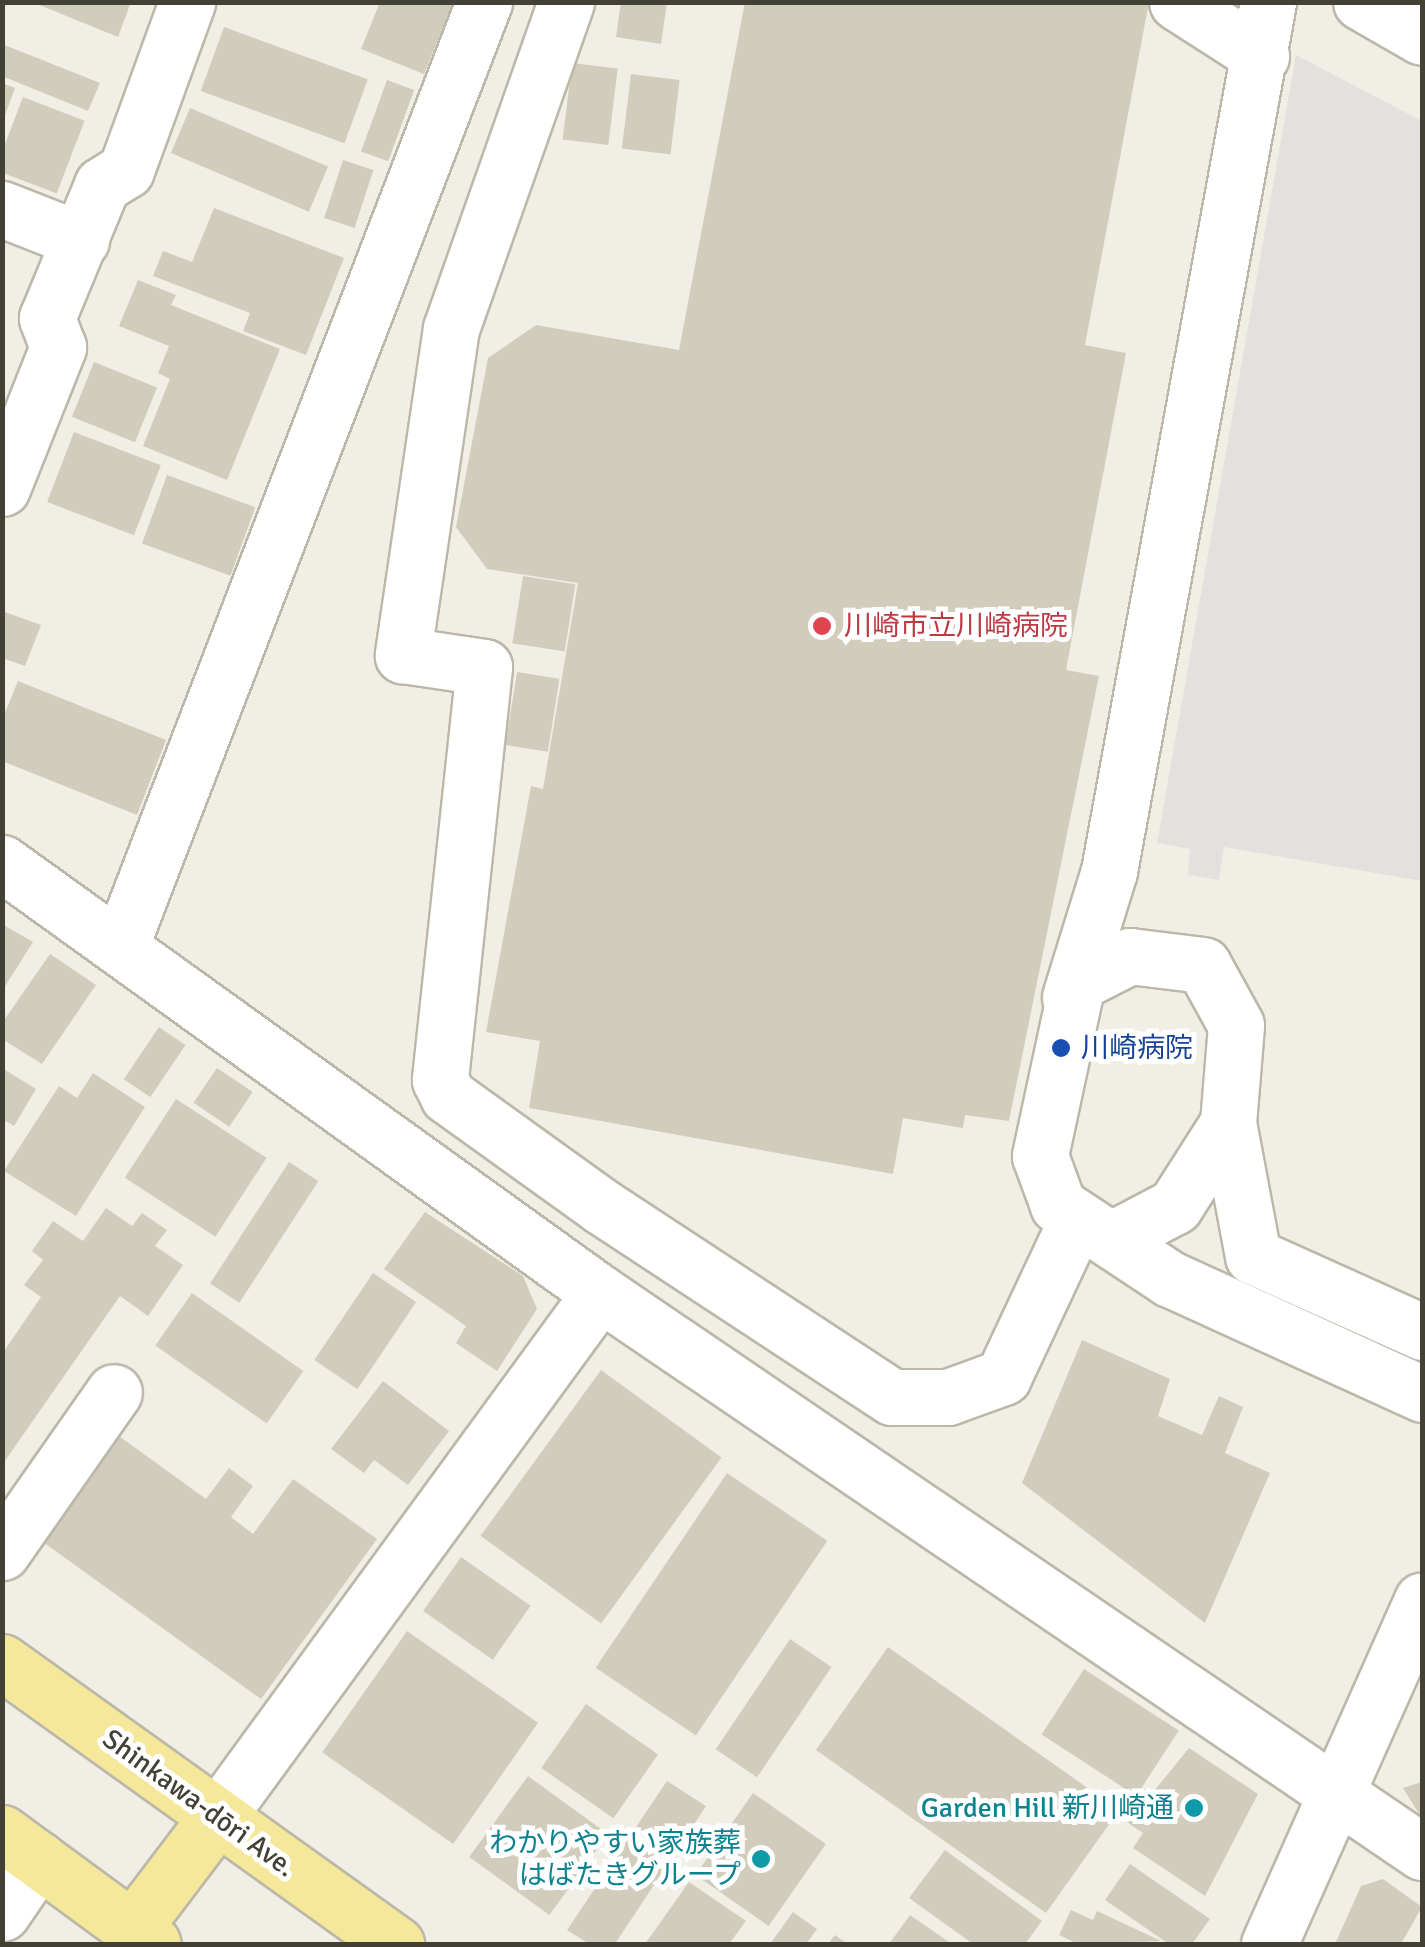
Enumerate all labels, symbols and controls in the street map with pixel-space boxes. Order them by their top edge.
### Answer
place label: 川崎市立川崎病院 [844,609,1068,643]
marker: 川崎市立川崎病院 [809,613,835,639]
place label: 川崎病院 [1081,1031,1193,1065]
marker: 川崎病院 [1050,1037,1072,1059]
street label: Shinkawa-dōri Ave. [96,1722,302,1884]
place label: Garden Hill 新川崎通 [921,1791,1174,1825]
marker: Garden Hill 新川崎通 [1183,1797,1205,1819]
place label: わかりやすい家族葬 はばたきグループ [489,1826,741,1892]
marker: わかりやすい家族葬 はばたきグループ [750,1848,772,1870]

